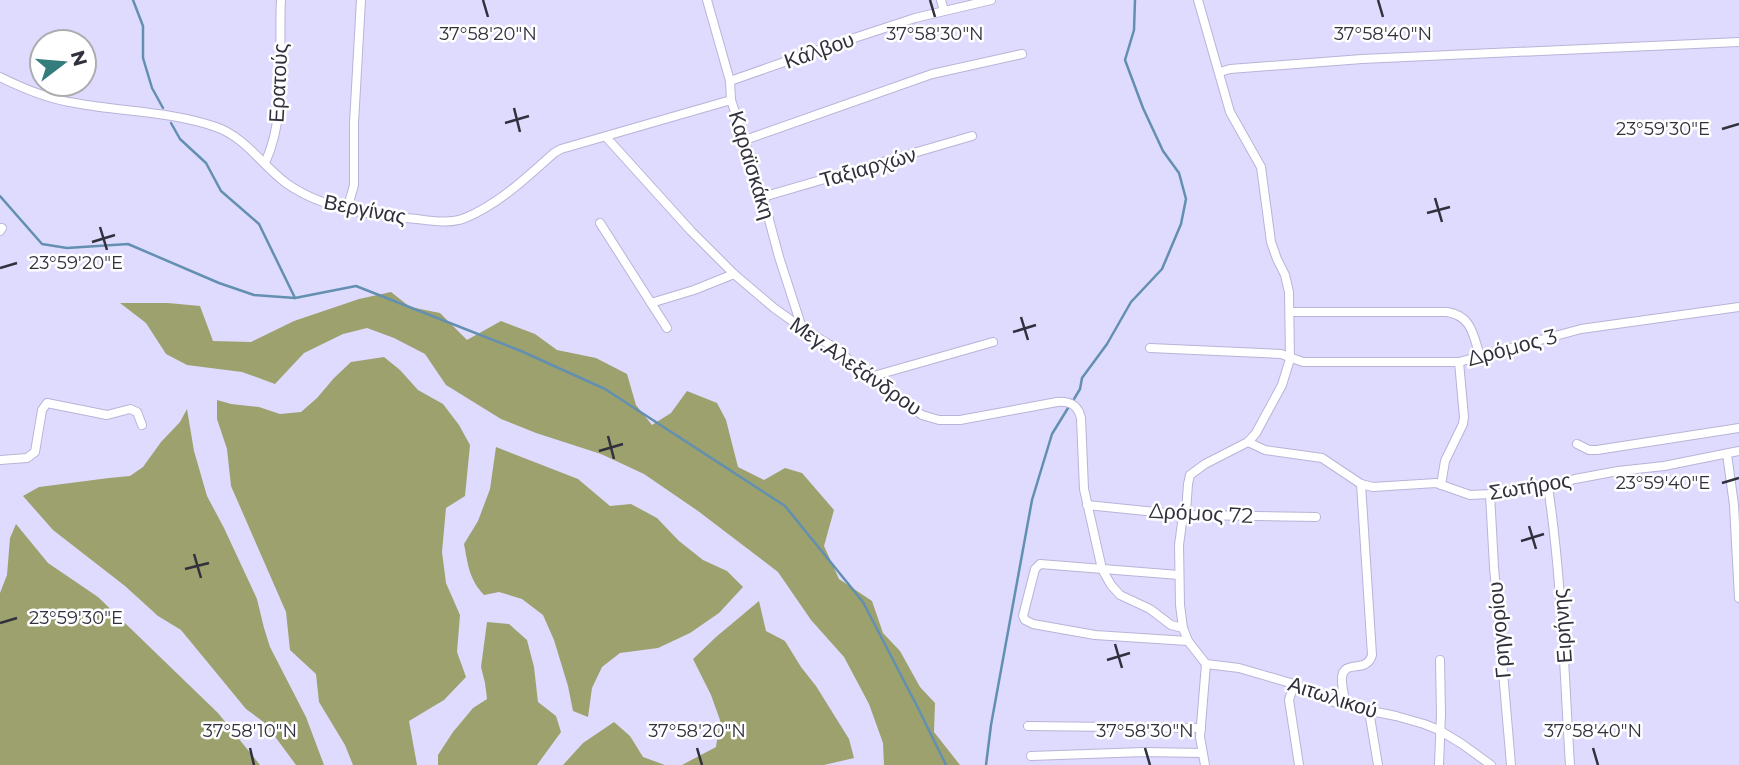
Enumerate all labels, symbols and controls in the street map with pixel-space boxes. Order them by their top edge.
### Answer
text: 37°58'20"N [439,23,537,45]
text: 37°58'30"N [886,23,984,45]
text: 37°58'40"N [1334,23,1432,45]
street label: Κάλβου [781,26,857,74]
north arrow [28,28,98,98]
street label: Ερατούς [263,43,293,123]
text: N [66,48,92,69]
street label: Καραϊσκάκη [724,108,780,222]
text: 23°59'30"E [1616,118,1710,140]
street label: Ταξιαρχών [817,141,919,193]
street label: Βεργίνας [322,189,408,229]
text: 23°59'20"E [29,252,123,274]
street label: Μεγ.Αλεξάνδρου [785,311,927,421]
street label: Δρόμος 3 [1464,323,1560,371]
street label: Σωτήρος [1487,467,1573,505]
text: 23°59'40"E [1616,472,1710,494]
street label: Δρόμος 72 [1148,498,1254,528]
street label: Γρηγορίου [1482,581,1516,679]
street label: Ειρήνης [1547,588,1577,664]
text: 23°59'30"E [29,607,123,629]
street label: Αιτωλικού [1285,671,1381,723]
text: 37°58'10"N [203,720,297,742]
text: 37°58'20"N [648,720,746,742]
text: 37°58'30"N [1096,720,1194,742]
text: 37°58'40"N [1544,720,1642,742]

